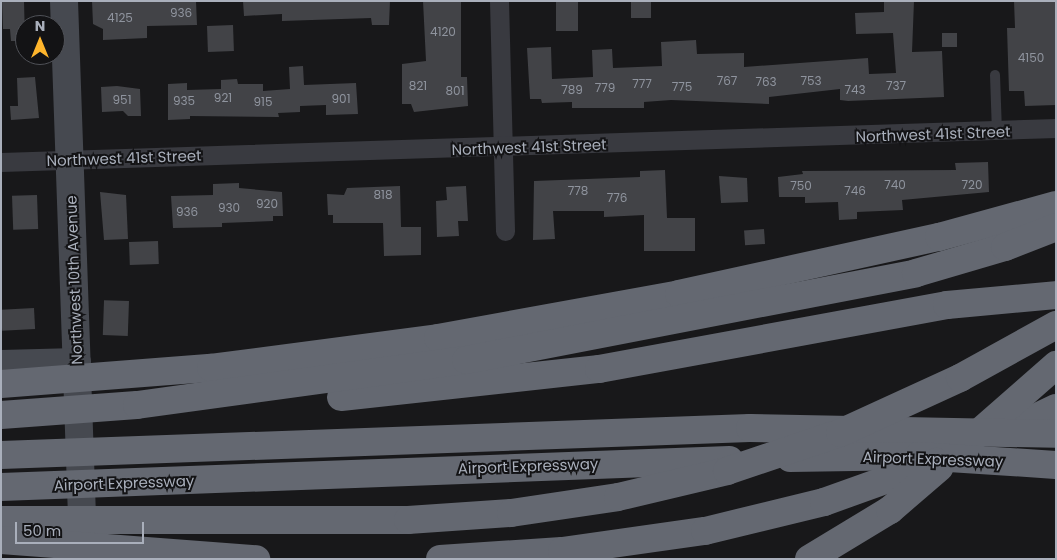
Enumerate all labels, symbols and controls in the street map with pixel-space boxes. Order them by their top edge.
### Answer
house number: 936 [170,6,192,20]
house number: 4125 [107,11,133,25]
north arrow [15,15,65,65]
text: N [35,16,45,36]
house number: 4120 [430,25,456,39]
house number: 4150 [1018,51,1044,65]
house number: 767 [717,74,737,88]
house number: 753 [800,74,822,88]
house number: 763 [755,75,777,89]
house number: 777 [632,77,652,91]
house number: 821 [409,79,427,93]
house number: 737 [886,79,906,93]
house number: 775 [672,80,692,94]
house number: 779 [595,81,615,95]
house number: 789 [561,83,583,97]
house number: 743 [844,83,866,97]
house number: 801 [446,84,464,98]
house number: 921 [214,91,232,105]
house number: 901 [332,92,350,106]
house number: 951 [113,93,131,107]
house number: 935 [173,94,195,108]
house number: 915 [254,95,272,109]
street label: Northwest 41st Street [855,122,1011,146]
street label: Northwest 41st Street [451,135,607,159]
street label: Northwest 41st Street [46,146,202,170]
house number: 740 [884,178,906,192]
house number: 720 [962,178,982,192]
house number: 750 [790,179,812,193]
house number: 778 [568,184,588,198]
house number: 746 [844,184,866,198]
house number: 818 [374,188,392,202]
house number: 776 [607,191,627,205]
street label: Northwest 10th Avenue [62,195,86,365]
house number: 920 [256,197,278,211]
house number: 930 [218,201,240,215]
house number: 936 [176,205,198,219]
street label: Airport Expressway [862,448,1004,470]
street label: Airport Expressway [457,455,599,477]
street label: Airport Expressway [53,472,195,494]
scale bar [18,512,146,544]
text: 50 m [23,520,61,541]

